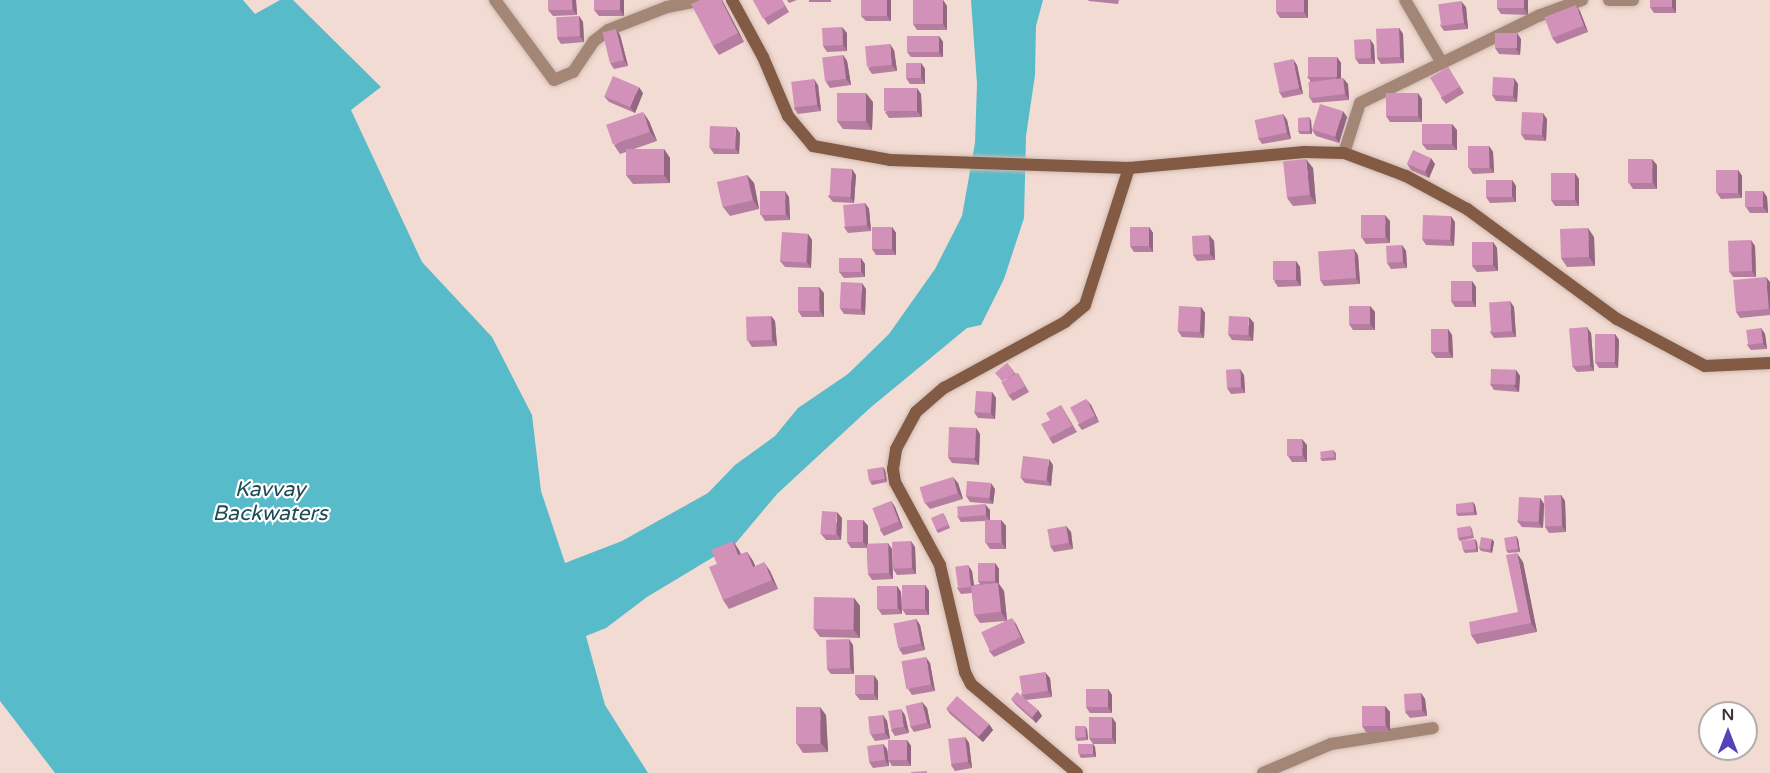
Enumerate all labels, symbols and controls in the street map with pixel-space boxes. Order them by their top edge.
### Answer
water label: Kavvay Backwaters [213,477,327,527]
north arrow [1698,701,1758,761]
text: N [1722,705,1734,725]

